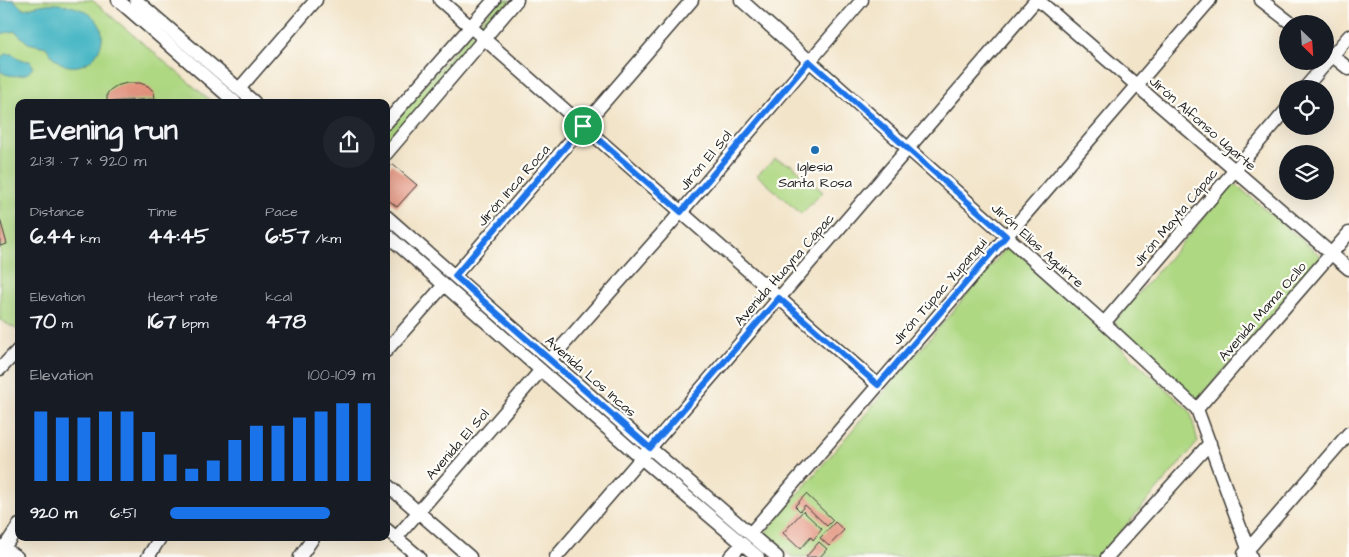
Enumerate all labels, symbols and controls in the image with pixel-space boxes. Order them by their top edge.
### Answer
north arrow [1279,15,1334,70]
map controls [1279,15,1334,200]
street label: Jirón Alfonso Ugarte [1145,72,1260,176]
button: locate [1279,80,1334,135]
pin [562,105,604,147]
text: Evening run [30,111,178,150]
icon: arrive [569,112,597,140]
button: share [323,116,375,168]
street label: Jirón El Sol [675,126,737,195]
street label: Jirón Inca Roca [473,140,555,231]
marker: Iglesia Santa Rosa [809,144,821,156]
button: layers [1279,145,1334,200]
text: 21:31 · 7 × 920 m [30,150,147,172]
place label: Iglesia Santa Rosa [778,157,852,193]
street label: Jirón Mayta Cápac [1128,164,1223,271]
street label: Jirón Elías Aguirre [987,199,1088,293]
text: Distance [30,202,84,222]
text: Time [148,202,177,222]
text: Pace [265,202,298,222]
street label: Avenida Huayna Cápac [730,209,840,330]
text: 6.44 [30,222,75,251]
text: 44:45 [148,222,209,251]
text: 6:57 [265,222,310,251]
text: km [75,229,100,249]
text: /km [310,229,341,249]
street label: Jirón Túpac Yupanqui [888,234,992,349]
street label: Avenida Mama Ocllo [1214,258,1312,366]
text: Elevation [30,287,85,307]
text: Heart rate [148,287,218,307]
text: kcal [265,287,292,307]
text: 70 [30,307,56,336]
text: 167 [148,307,176,336]
text: 478 [265,307,306,336]
text: m [56,314,73,334]
text: bpm [176,314,209,334]
street label: Avenida Los Incas [540,331,640,422]
text: Elevation [30,364,93,386]
text: 100–109 m [308,364,375,386]
street label: Avenida El Sol [421,405,494,484]
text: 920 m [30,502,77,524]
text: 6:51 [110,502,136,524]

